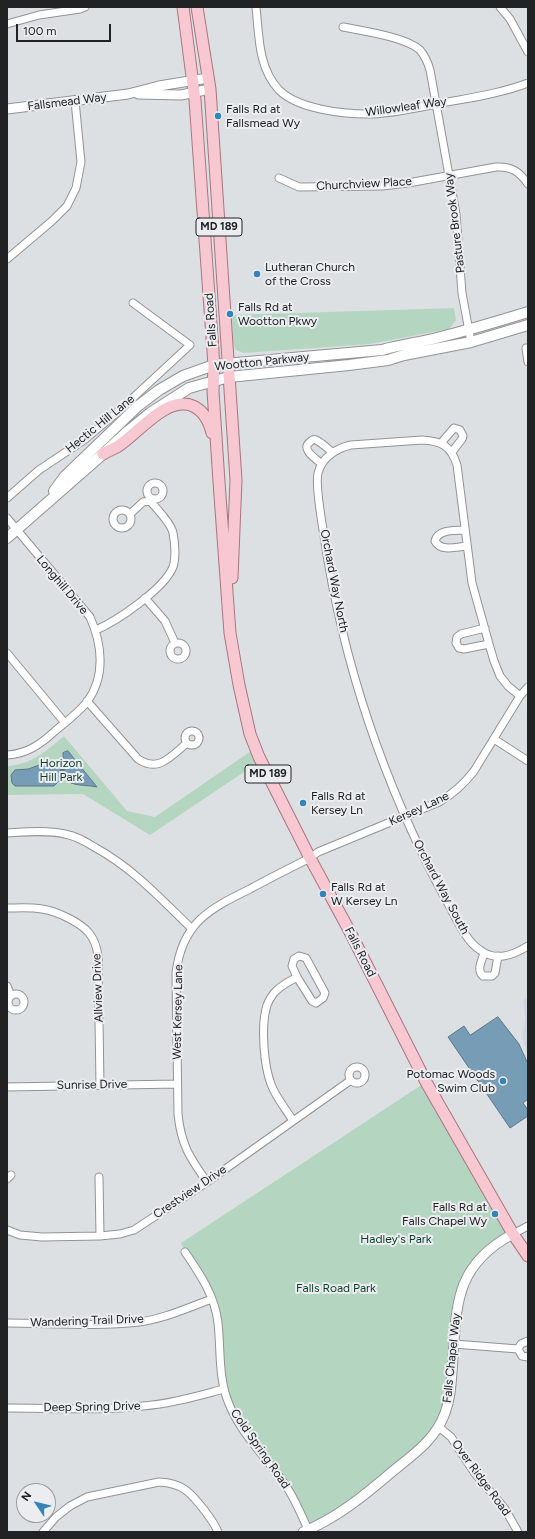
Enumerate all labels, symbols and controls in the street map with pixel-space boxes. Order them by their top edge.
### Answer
scale bar [18,16,113,42]
text: 100 m [23,24,57,38]
street label: Fallsmead Way [27,90,107,114]
street label: Willowleaf Way [364,94,448,120]
place label: Falls Rd at Fallsmead Wy [226,102,300,130]
marker: Falls Rd at Fallsmead Wy [213,111,223,121]
street label: Pasture Brook Way [442,172,468,274]
street label: Churchview Place [316,174,412,194]
road number: MD 189 [196,218,242,236]
place label: Lutheran Church of the Cross [265,260,355,288]
marker: Lutheran Church of the Cross [252,269,262,279]
street label: Falls Road [202,293,220,347]
place label: Falls Rd at Wootton Pkwy [238,300,317,328]
marker: Falls Rd at Wootton Pkwy [225,309,235,319]
street label: Wootton Parkway [214,350,310,374]
street label: Hectic Hill Lane [63,392,137,456]
street label: Orchard Way North [317,528,351,634]
street label: Longhill Drive [33,553,91,617]
park label: Horizon Hill Park [40,756,82,784]
road number: MD 189 [245,765,291,783]
place label: Falls Rd at Kersey Ln [311,789,366,817]
street label: Kersey Lane [387,789,451,829]
marker: Falls Rd at Kersey Ln [298,798,308,808]
street label: Orchard Way South [410,837,472,937]
place label: Falls Rd at W Kersey Ln [331,880,398,908]
marker: Falls Rd at W Kersey Ln [318,889,328,899]
street label: Falls Road [341,925,379,979]
street label: Allview Drive [90,953,106,1023]
street label: West Kersey Lane [170,964,186,1060]
place label: Potomac Woods Swim Club [406,1067,495,1095]
marker: Potomac Woods Swim Club [498,1076,508,1086]
street label: Sunrise Drive [57,1077,127,1093]
street label: Crestview Drive [151,1162,229,1222]
place label: Falls Rd at Falls Chapel Wy [402,1200,487,1228]
marker: Falls Rd at Falls Chapel Wy [490,1209,500,1219]
park label: Hadley's Park [360,1232,432,1246]
park label: Falls Road Park [296,1281,376,1295]
street label: Wandering Trail Drive [30,1312,144,1330]
street label: Falls Chapel Way [440,1312,464,1404]
street label: Deep Spring Drive [43,1399,141,1415]
street label: Cold Spring Road [227,1406,293,1492]
street label: Over Ridge Road [449,1437,513,1519]
north arrow [16,1483,56,1523]
text: N [19,1489,34,1504]

